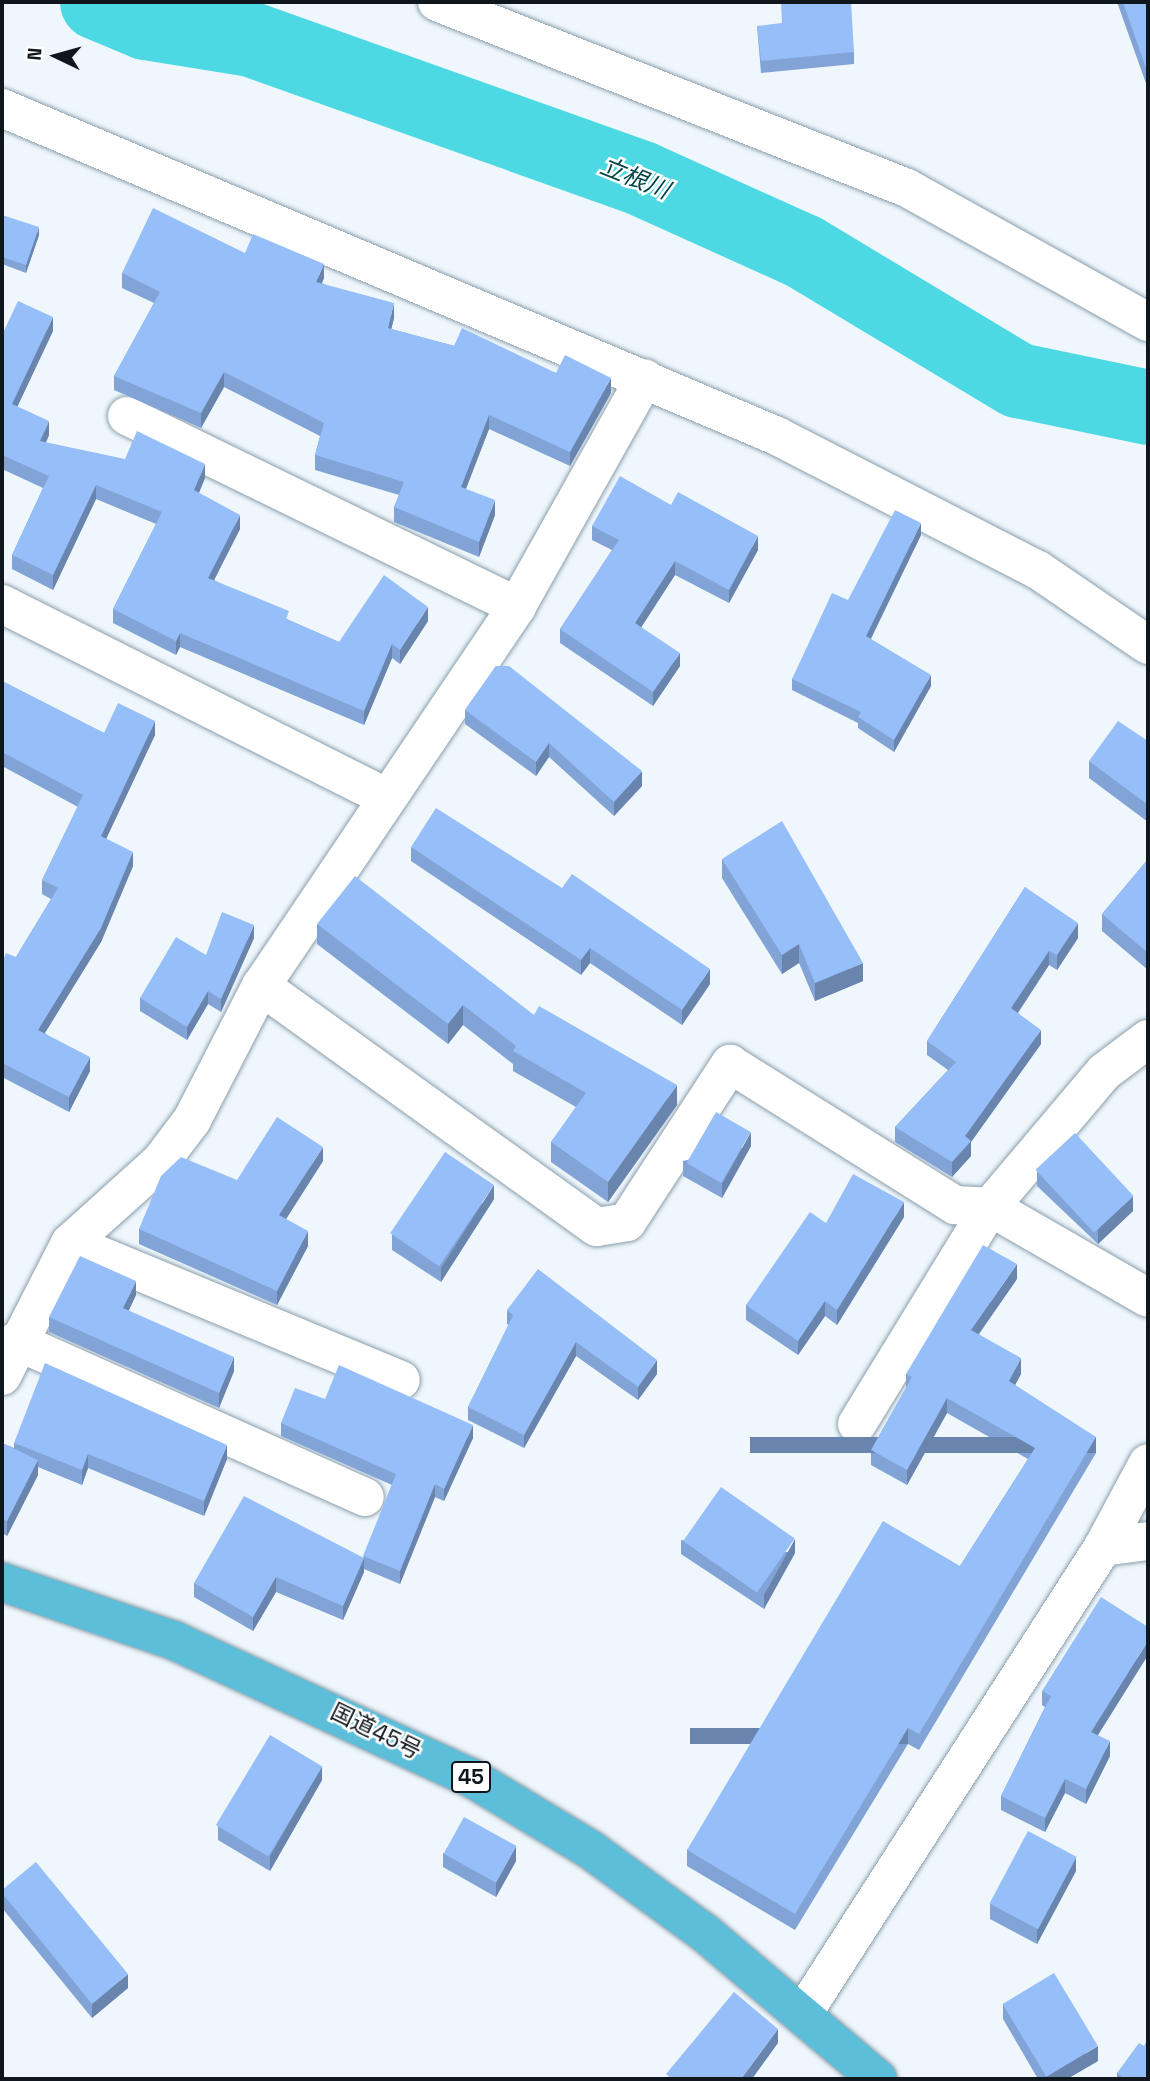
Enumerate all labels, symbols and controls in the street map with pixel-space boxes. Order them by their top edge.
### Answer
north arrow [21,21,91,91]
text: N [22,47,48,62]
water label: 立根川 [596,151,674,205]
street label: 国道45号 [326,1697,426,1765]
road number: 45 [450,1760,492,1795]

